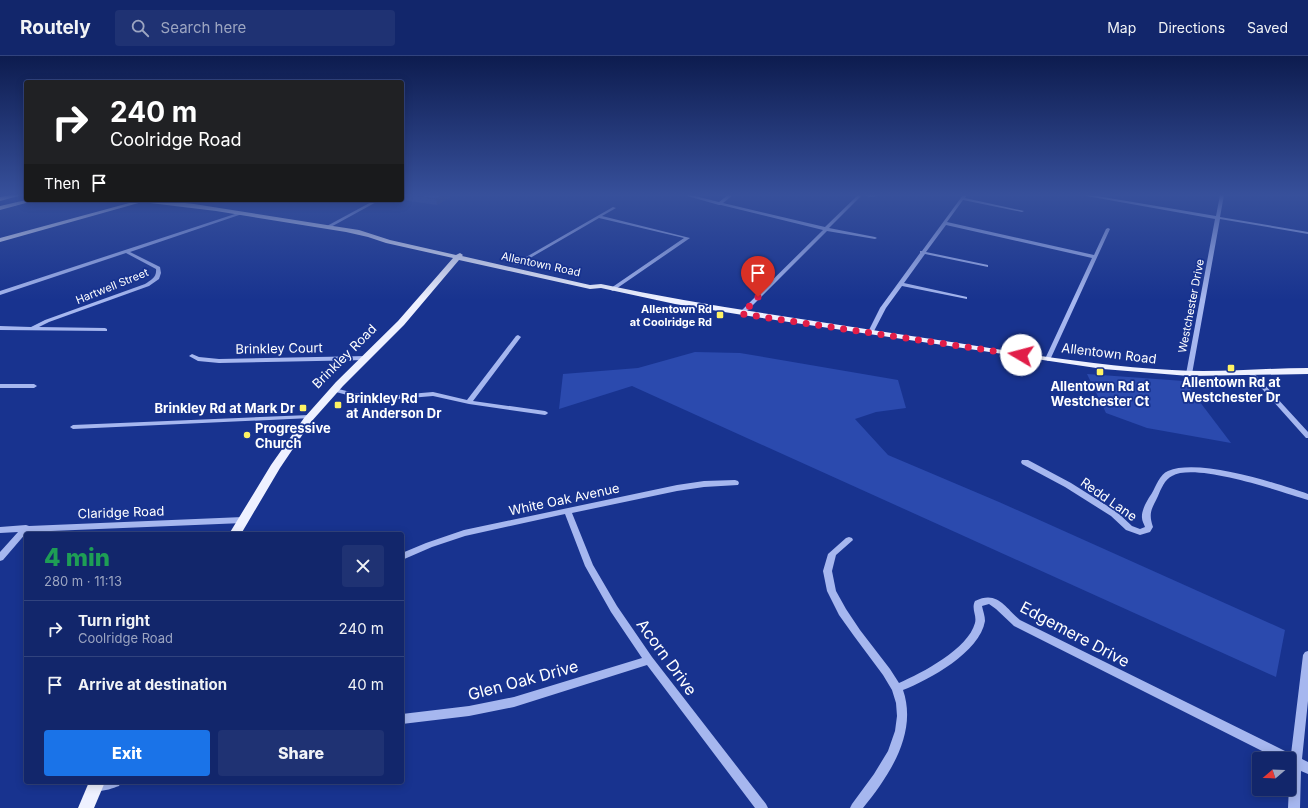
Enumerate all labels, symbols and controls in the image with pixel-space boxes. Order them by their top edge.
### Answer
search box [115,10,395,46]
text: Routely [20,16,91,39]
icon: search [129,17,151,39]
text: Search here [161,18,246,37]
text: Map [1107,19,1136,36]
text: Directions [1158,19,1225,36]
text: Saved [1247,19,1288,36]
text: 240 m [110,95,197,129]
icon: right [44,96,96,148]
text: Coolridge Road [110,129,242,150]
icon: arrive [88,172,110,194]
text: Then [44,174,80,193]
street label: Allentown Road [500,249,582,279]
pin [741,256,775,297]
street label: Westchester Drive [1175,258,1207,354]
icon: arrive [747,262,769,284]
street label: Hartwell Street [74,265,151,307]
place label: Allentown Rd at Coolridge Rd [630,302,712,329]
marker: Allentown Rd at Coolridge Rd [715,310,725,320]
street label: Brinkley Road [309,321,379,391]
position arrow [1000,334,1042,376]
street label: Brinkley Court [235,339,323,357]
street label: Allentown Road [1061,339,1157,367]
marker: Allentown Rd at Westchester Dr [1226,363,1236,373]
marker: Allentown Rd at Westchester Ct [1095,367,1105,377]
place label: Allentown Rd at Westchester Dr [1181,374,1281,405]
place label: Allentown Rd at Westchester Ct [1050,378,1150,409]
place label: Brinkley Rd at Anderson Dr [346,390,442,421]
place label: Brinkley Rd at Mark Dr [154,400,296,416]
marker: Brinkley Rd at Anderson Dr [333,400,343,410]
marker: Brinkley Rd at Mark Dr [298,403,308,413]
place label: Progressive Church [255,420,331,451]
marker: Progressive Church [242,430,252,440]
street label: Redd Lane [1078,474,1140,524]
street label: White Oak Avenue [507,479,621,519]
street label: Claridge Road [77,502,165,522]
text: 4 min [44,543,110,572]
button: close [342,545,384,587]
text: 280 m · 11:13 [44,573,122,589]
street label: Edgemere Drive [1017,597,1133,671]
text: Turn right [78,611,150,630]
street label: Acorn Drive [633,615,701,699]
icon: right [44,618,66,640]
text: 240 m [339,619,384,638]
text: Coolridge Road [78,630,173,646]
street label: Glen Oak Drive [466,656,580,704]
icon: arrive [44,674,66,696]
text: Arrive at destination [78,675,227,694]
text: 40 m [347,675,384,694]
button: Exit [44,730,210,776]
button: Share [218,730,384,776]
north arrow [1252,752,1296,796]
map controls [1252,752,1296,796]

